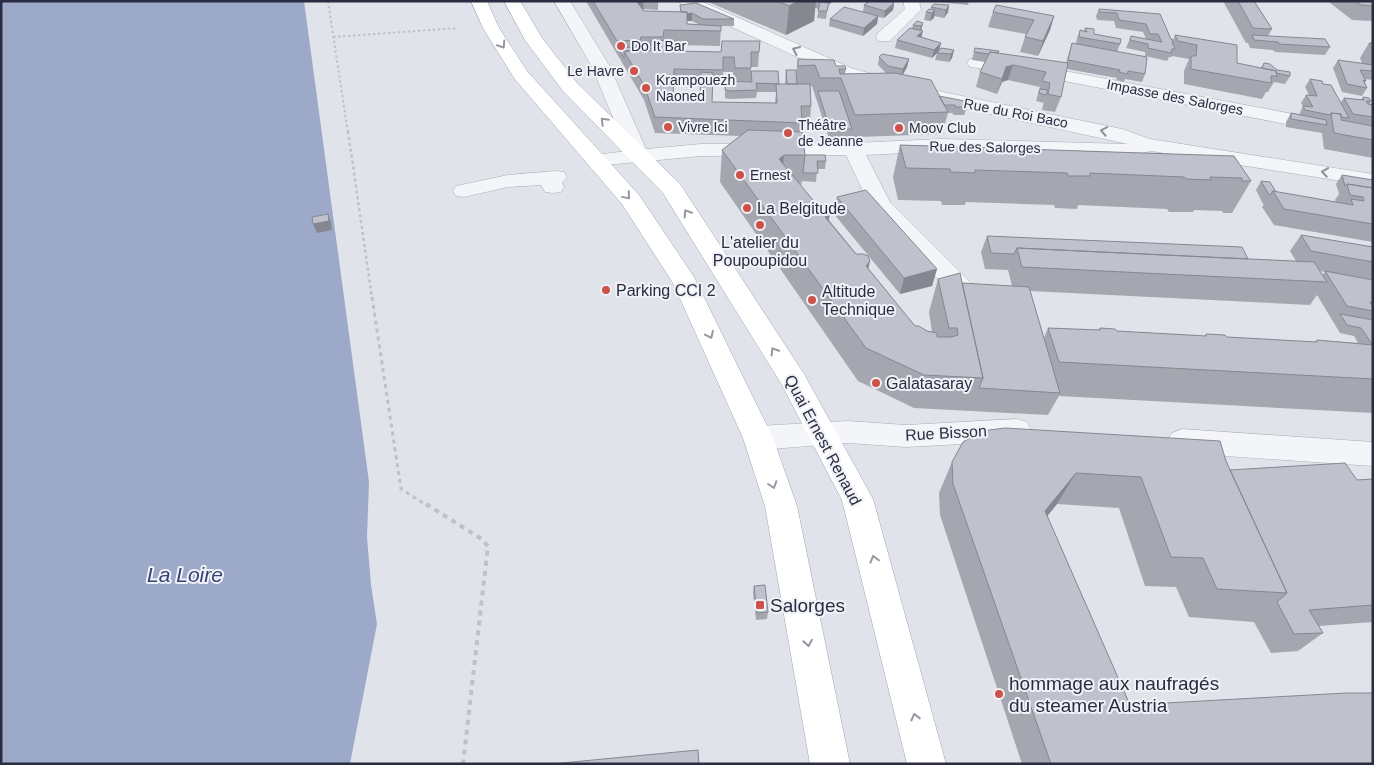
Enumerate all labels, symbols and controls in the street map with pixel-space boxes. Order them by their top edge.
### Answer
place label: Do It Bar [631,38,687,54]
one-way arrow [495,39,505,48]
marker: Do It Bar [615,40,627,52]
one-way arrow [792,46,801,57]
place label: Le Havre [567,63,624,79]
marker: Le Havre [628,65,640,77]
place label: Krampouezh Naoned [656,72,735,104]
street label: Impasse des Salorges [1105,76,1245,118]
marker: Krampouezh Naoned [640,82,652,94]
street label: Rue du Roi Baco [963,95,1070,131]
place label: Théâtre de Jeanne [798,117,864,149]
one-way arrow [601,118,610,127]
place label: Vivre Ici [678,119,728,135]
place label: Moov Club [909,120,976,136]
marker: Vivre Ici [662,121,674,133]
marker: Moov Club [893,122,905,134]
one-way arrow [1100,126,1109,137]
marker: Théâtre de Jeanne [782,127,794,139]
street label: Rue des Salorges [929,138,1041,156]
place label: Ernest [750,167,791,183]
one-way arrow [1320,168,1329,178]
marker: Ernest [734,169,746,181]
one-way arrow [621,191,630,200]
place label: La Belgitude [757,200,846,217]
marker: La Belgitude [741,202,753,214]
one-way arrow [684,210,693,219]
marker: L'atelier du Poupoupidou [754,219,766,231]
place label: L'atelier du Poupoupidou [713,234,807,269]
place label: Parking CCI 2 [616,282,716,299]
place label: Altitude Technique [822,283,895,318]
marker: Parking CCI 2 [600,284,612,296]
marker: Altitude Technique [806,294,818,306]
one-way arrow [704,330,714,339]
one-way arrow [771,347,781,356]
street label: Quai Ernest Renaud [781,372,865,508]
place label: Galatasaray [886,375,972,392]
marker: Galatasaray [870,377,882,389]
street label: Rue Bisson [905,422,987,444]
one-way arrow [768,480,778,488]
one-way arrow [869,555,880,564]
water label: La Loire [147,563,223,586]
place label: Salorges [770,595,845,616]
marker: Salorges [754,599,766,611]
one-way arrow [803,639,813,648]
place label: hommage aux naufragés du steamer Austria [1009,673,1219,716]
marker: hommage aux naufragés du steamer Austria [993,688,1005,700]
one-way arrow [910,713,920,721]

